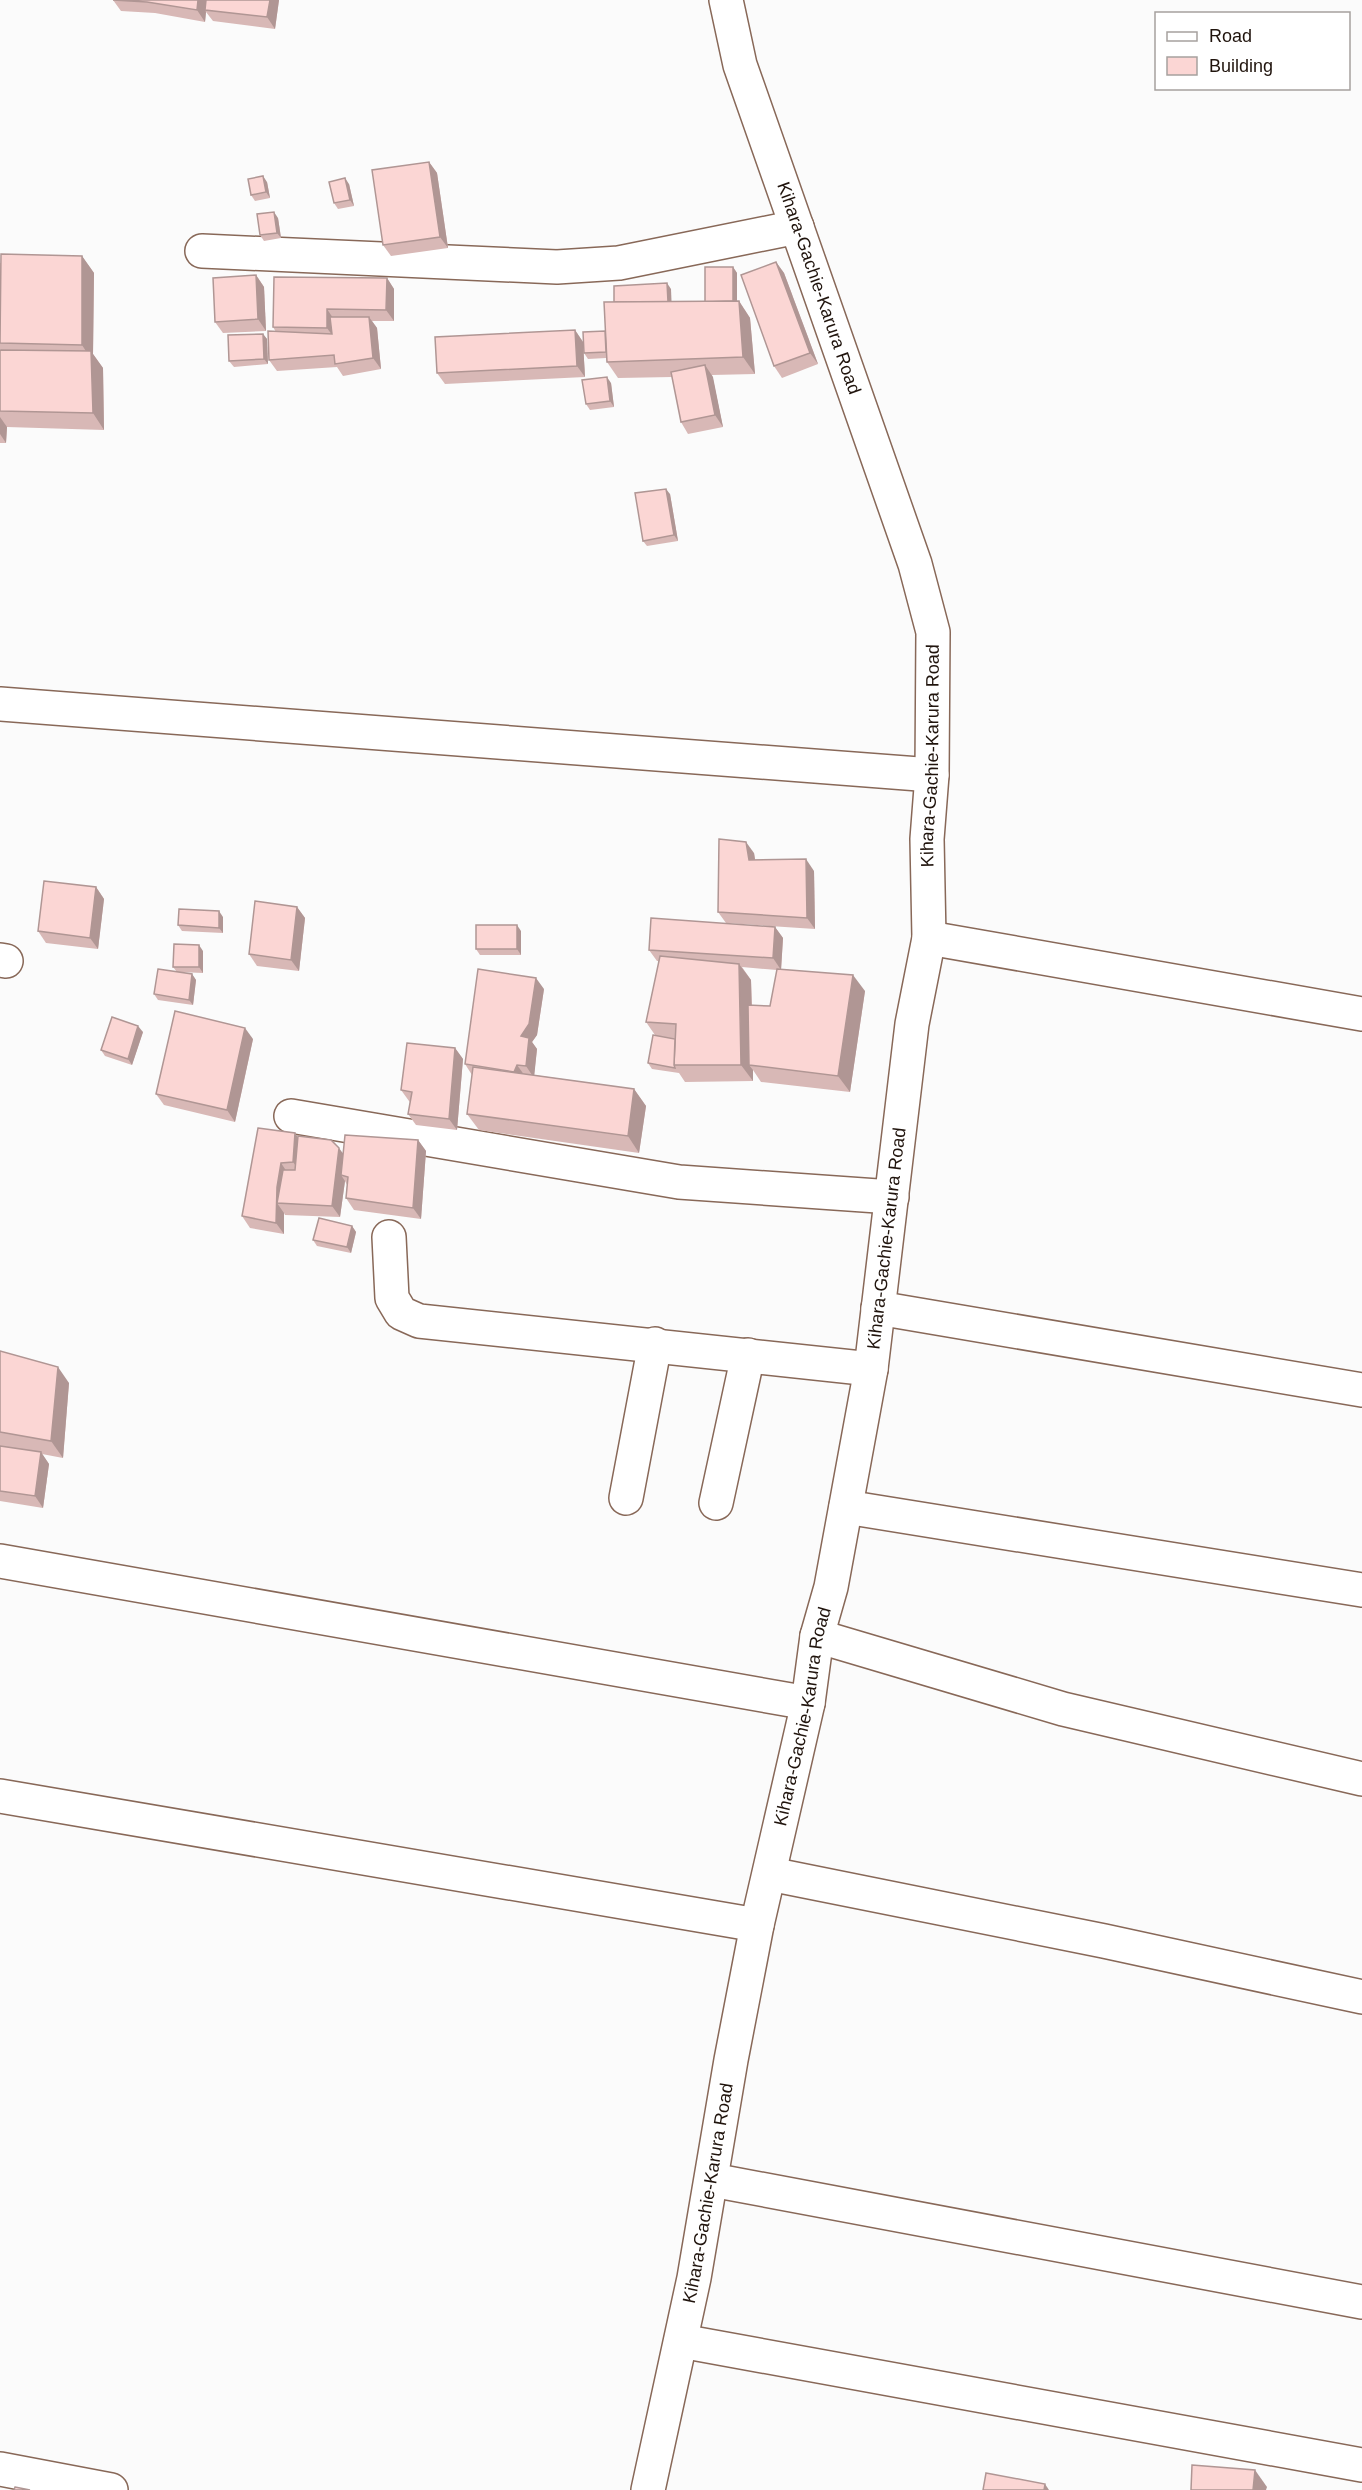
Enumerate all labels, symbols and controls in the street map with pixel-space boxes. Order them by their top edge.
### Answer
legend [1155,12,1350,90]
text: Road [1209,26,1252,46]
text: Building [1209,56,1273,76]
street label: Kihara-Gachie-Karura Road [773,179,865,397]
street label: Kihara-Gachie-Karura Road [917,644,943,867]
street label: Kihara-Gachie-Karura Road [863,1126,910,1350]
street label: Kihara-Gachie-Karura Road [770,1605,835,1828]
street label: Kihara-Gachie-Karura Road [679,2081,737,2305]

